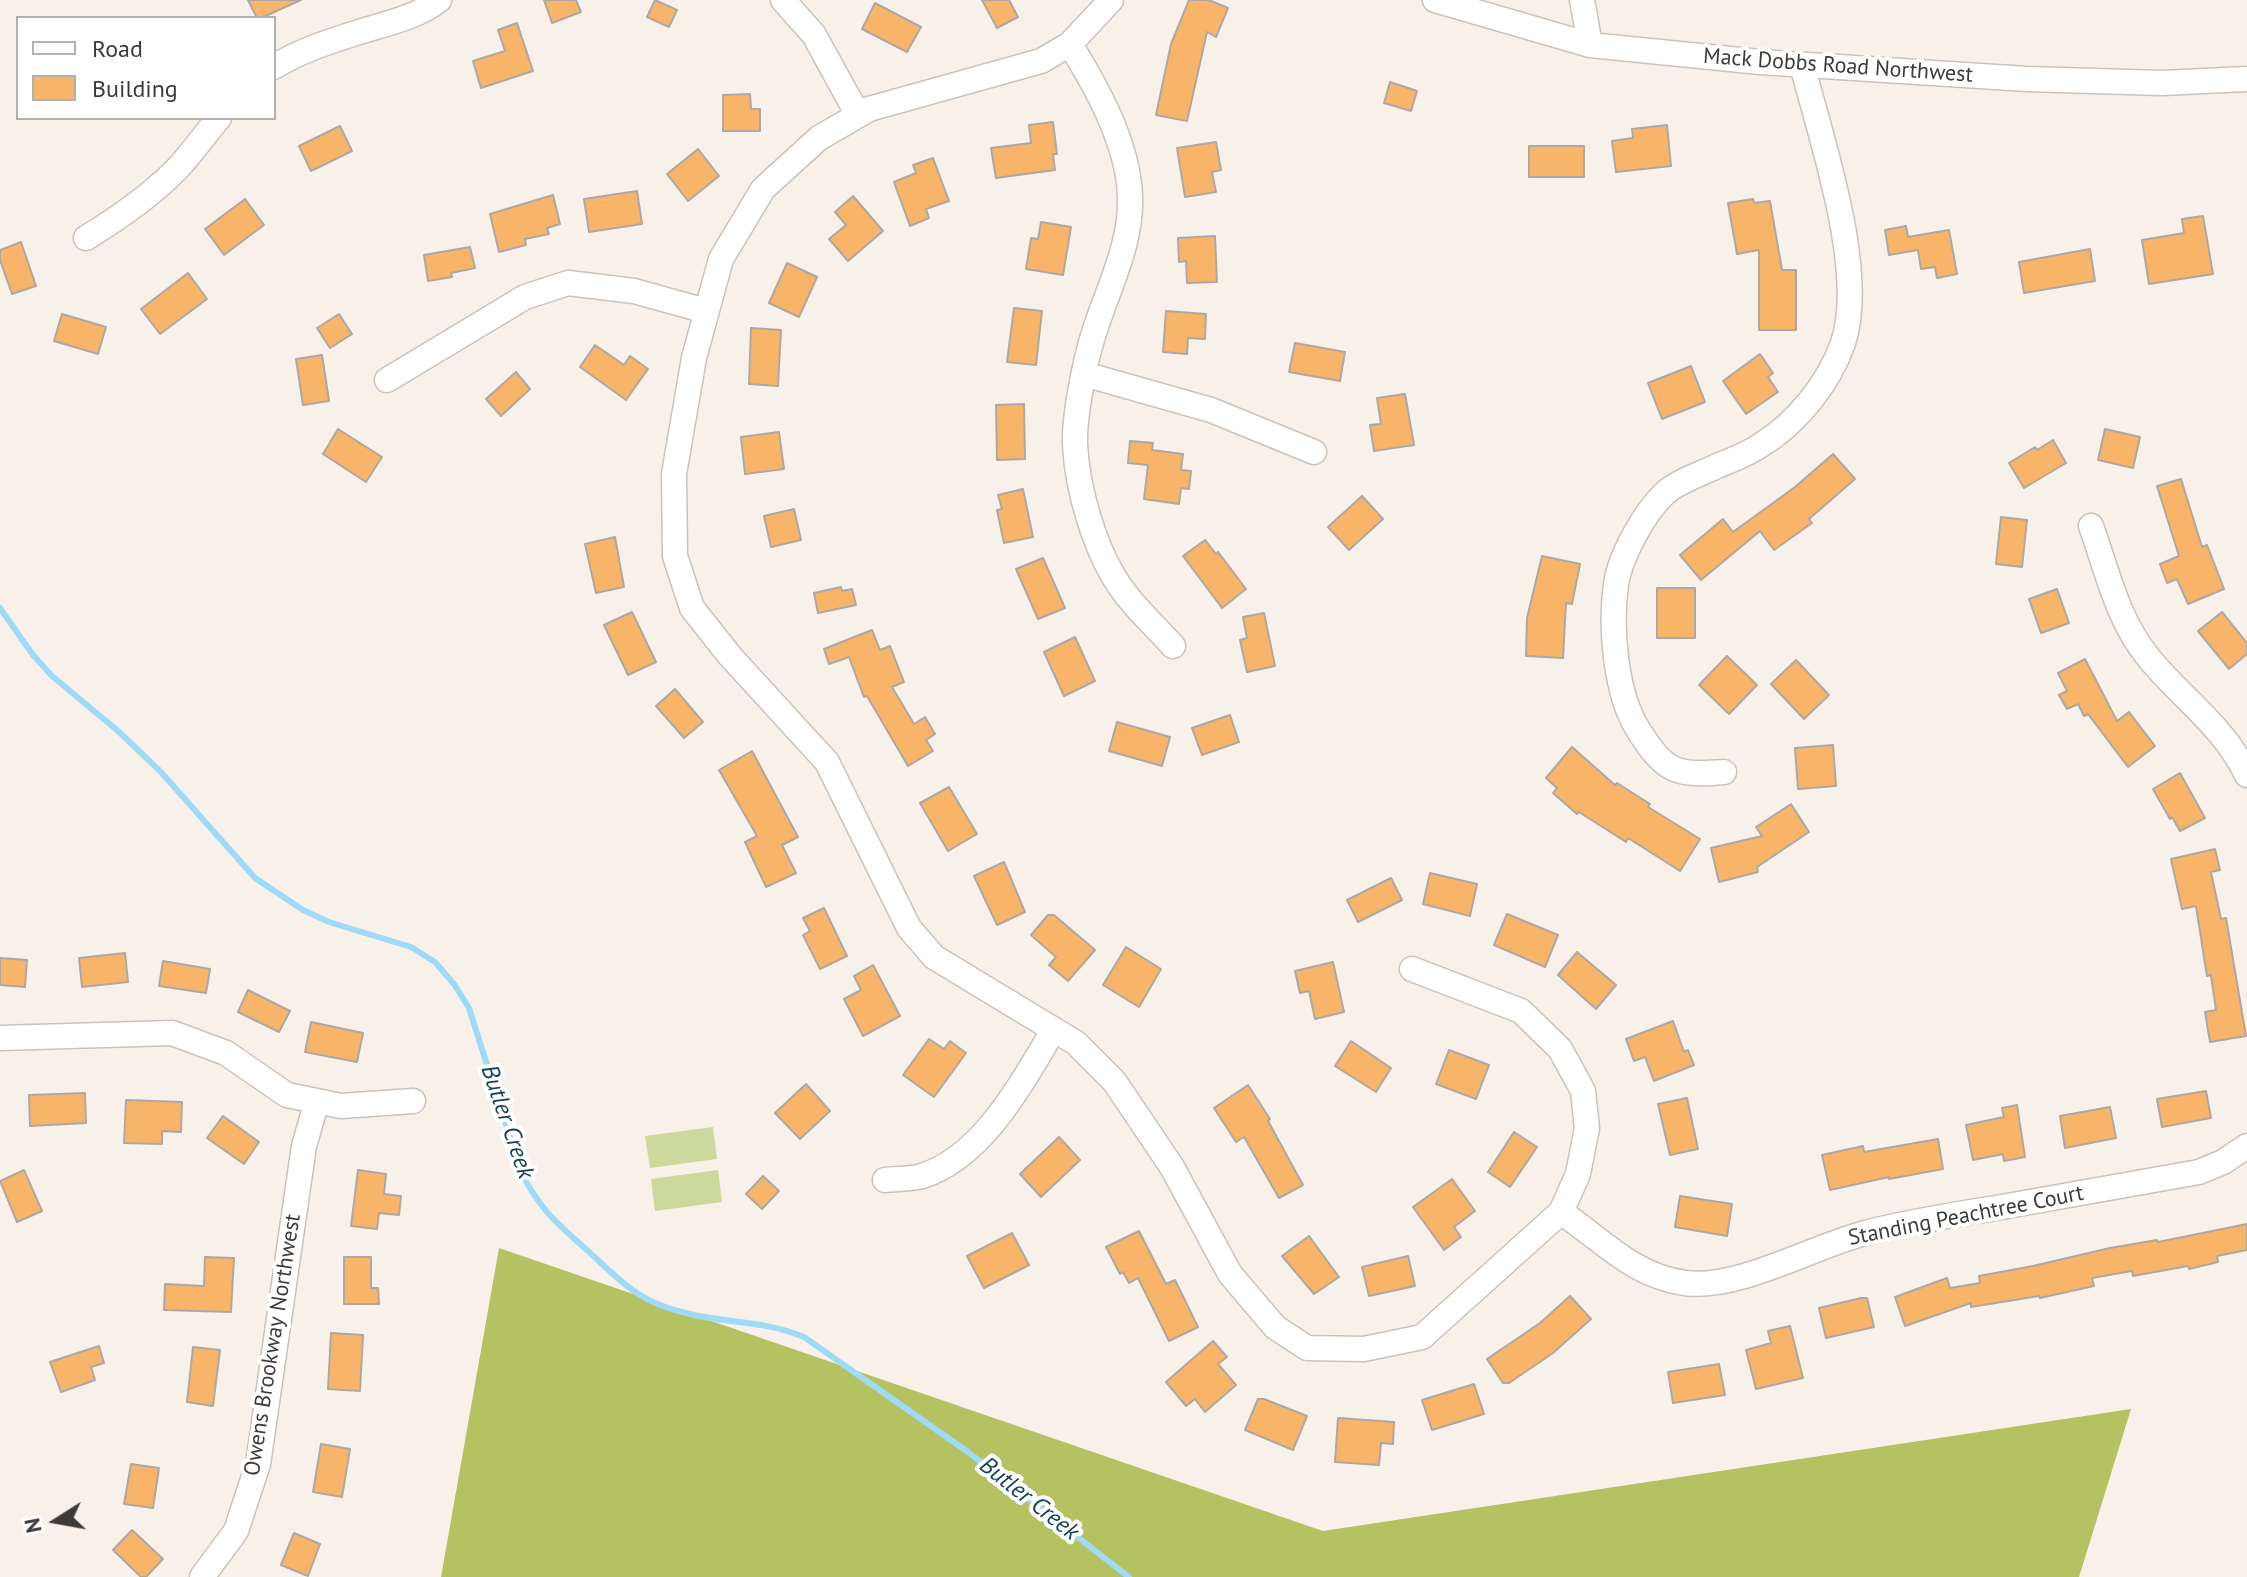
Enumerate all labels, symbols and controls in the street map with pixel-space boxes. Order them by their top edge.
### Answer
legend [16,16,276,120]
text: Road [92,33,143,64]
street label: Mack Dobbs Road Northwest [1702,43,1974,89]
text: Building [92,73,178,104]
water label: Butler Creek [474,1061,540,1183]
street label: Standing Peachtree Court [1846,1180,2086,1252]
street label: Owens Brookway Northwest [239,1212,307,1478]
water label: Butler Creek [974,1451,1084,1547]
north arrow [16,1481,96,1561]
text: N [17,1516,48,1535]

